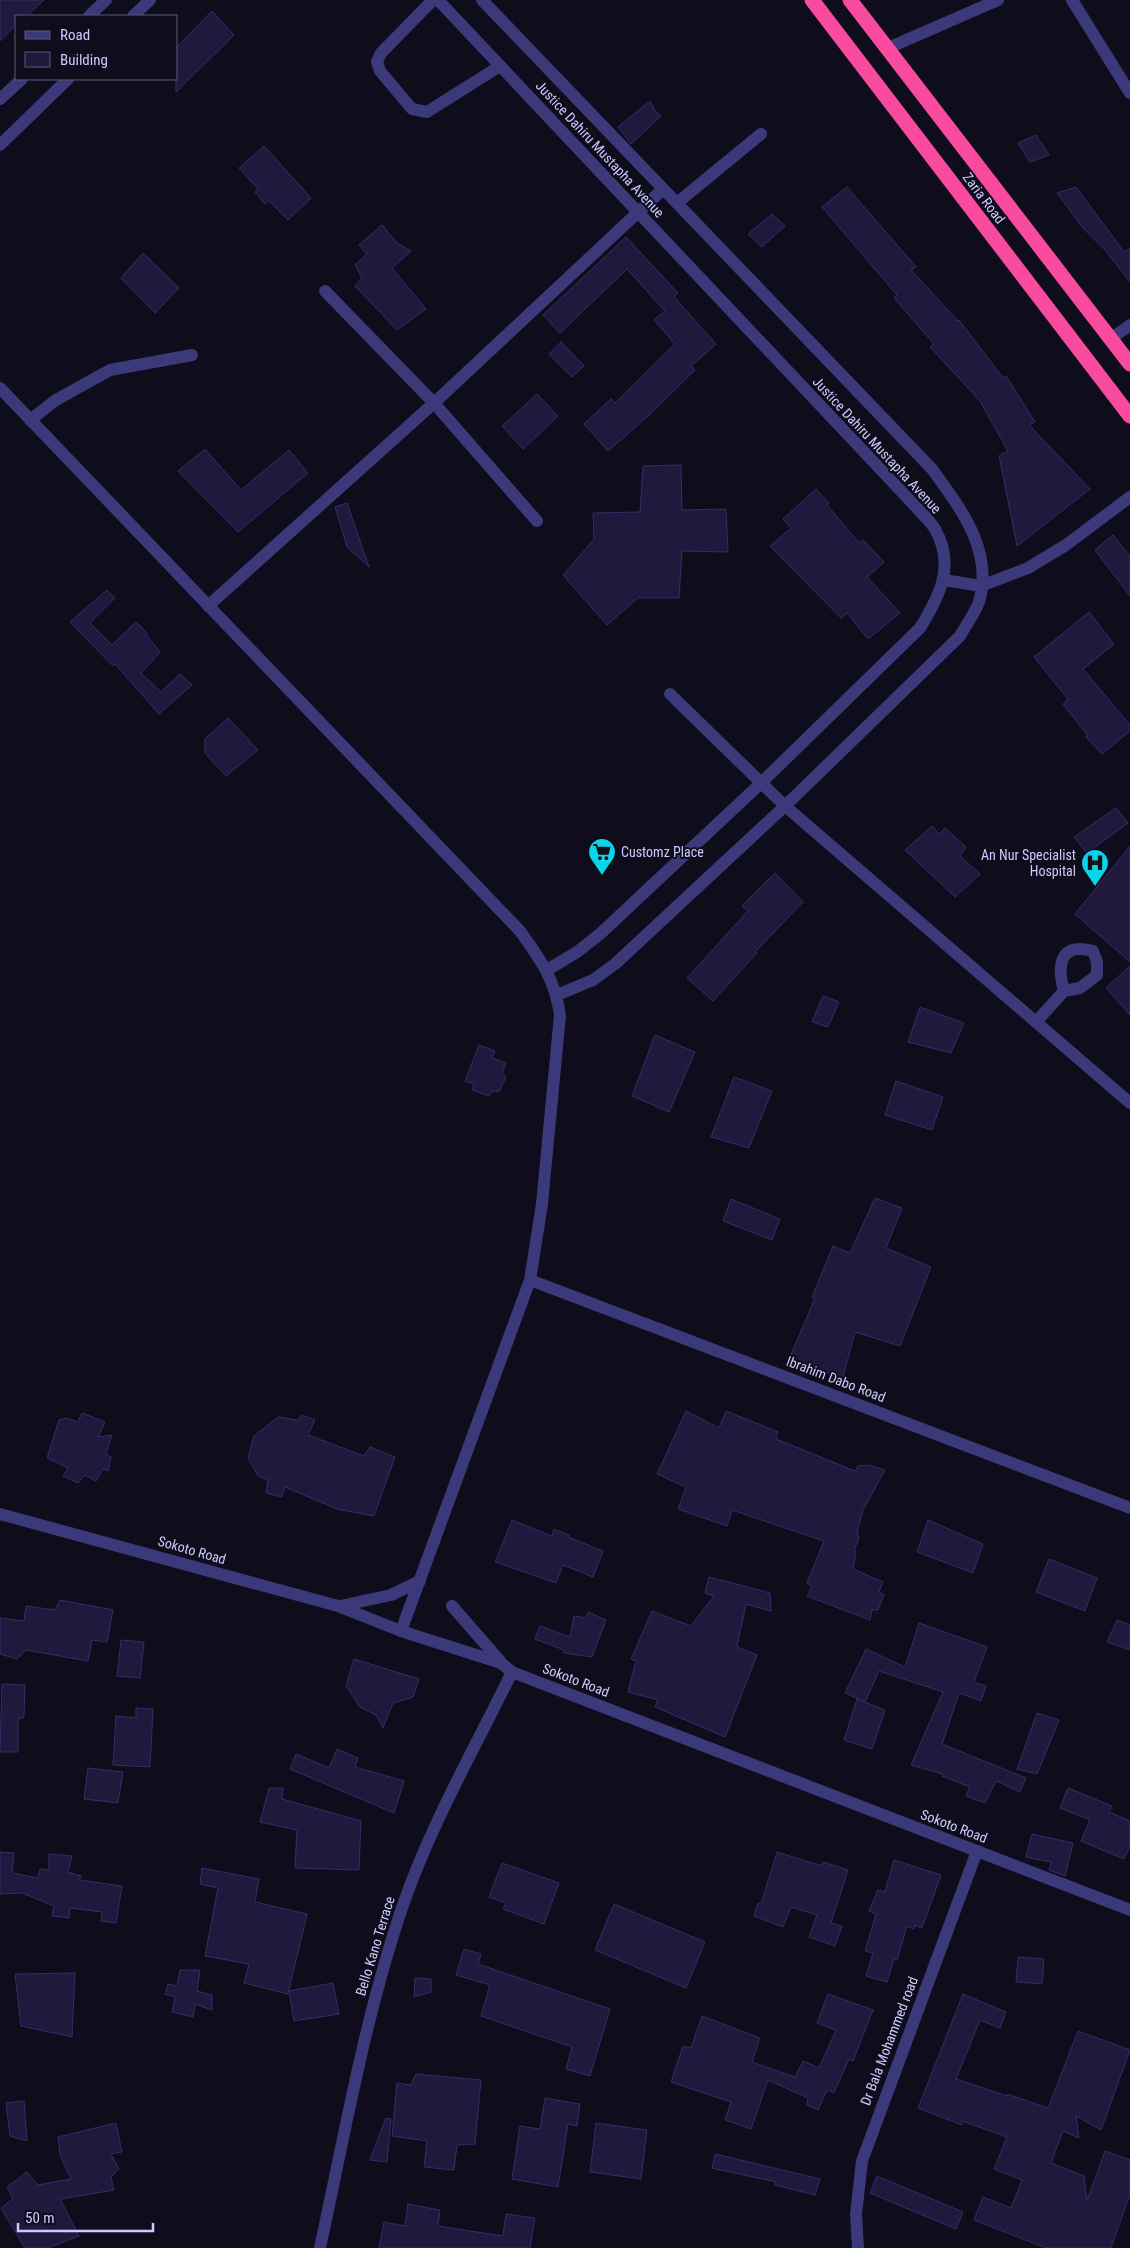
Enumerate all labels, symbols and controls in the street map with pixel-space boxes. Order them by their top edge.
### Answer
legend [15,15,178,80]
text: Road [60,26,90,44]
text: Building [60,51,108,69]
street label: Justice Dahiru Mustapha Avenue [532,77,668,221]
street label: Zaria Road [960,169,1008,227]
street label: Justice Dahiru Mustapha Avenue [809,373,945,517]
supermarket icon: Customz Place [587,837,617,876]
place label: Customz Place [621,844,704,860]
place label: An Nur Specialist Hospital [981,847,1076,879]
hospital icon: An Nur Specialist Hospital [1080,848,1110,887]
street label: Ibrahim Dabo Road [784,1353,888,1405]
street label: Sokoto Road [156,1533,228,1567]
street label: Sokoto Road [540,1660,612,1700]
street label: Sokoto Road [918,1806,990,1846]
street label: Bello Kano Terrace [352,1894,398,1998]
street label: Dr Bala Mohammed road [857,1974,921,2108]
scale bar [18,2200,152,2232]
text: 50 m [25,2209,55,2227]

